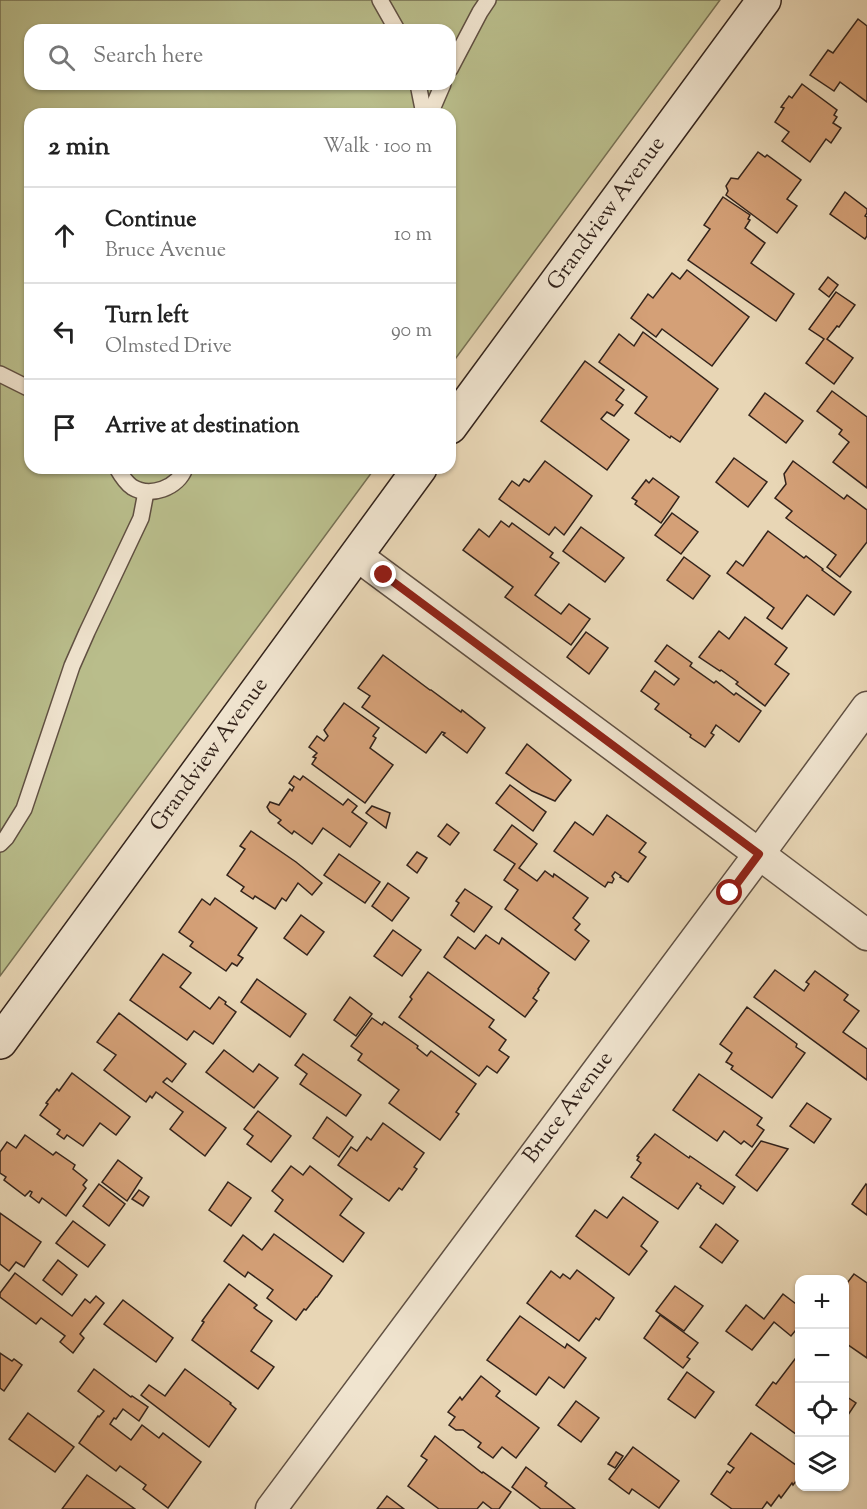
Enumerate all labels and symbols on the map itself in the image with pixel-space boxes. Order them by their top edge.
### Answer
street label: Grandview Avenue [540,130,674,298]
route end [370,561,396,587]
street label: Grandview Avenue [143,671,277,839]
route start [716,879,742,905]
street label: Bruce Avenue [516,1045,622,1171]

